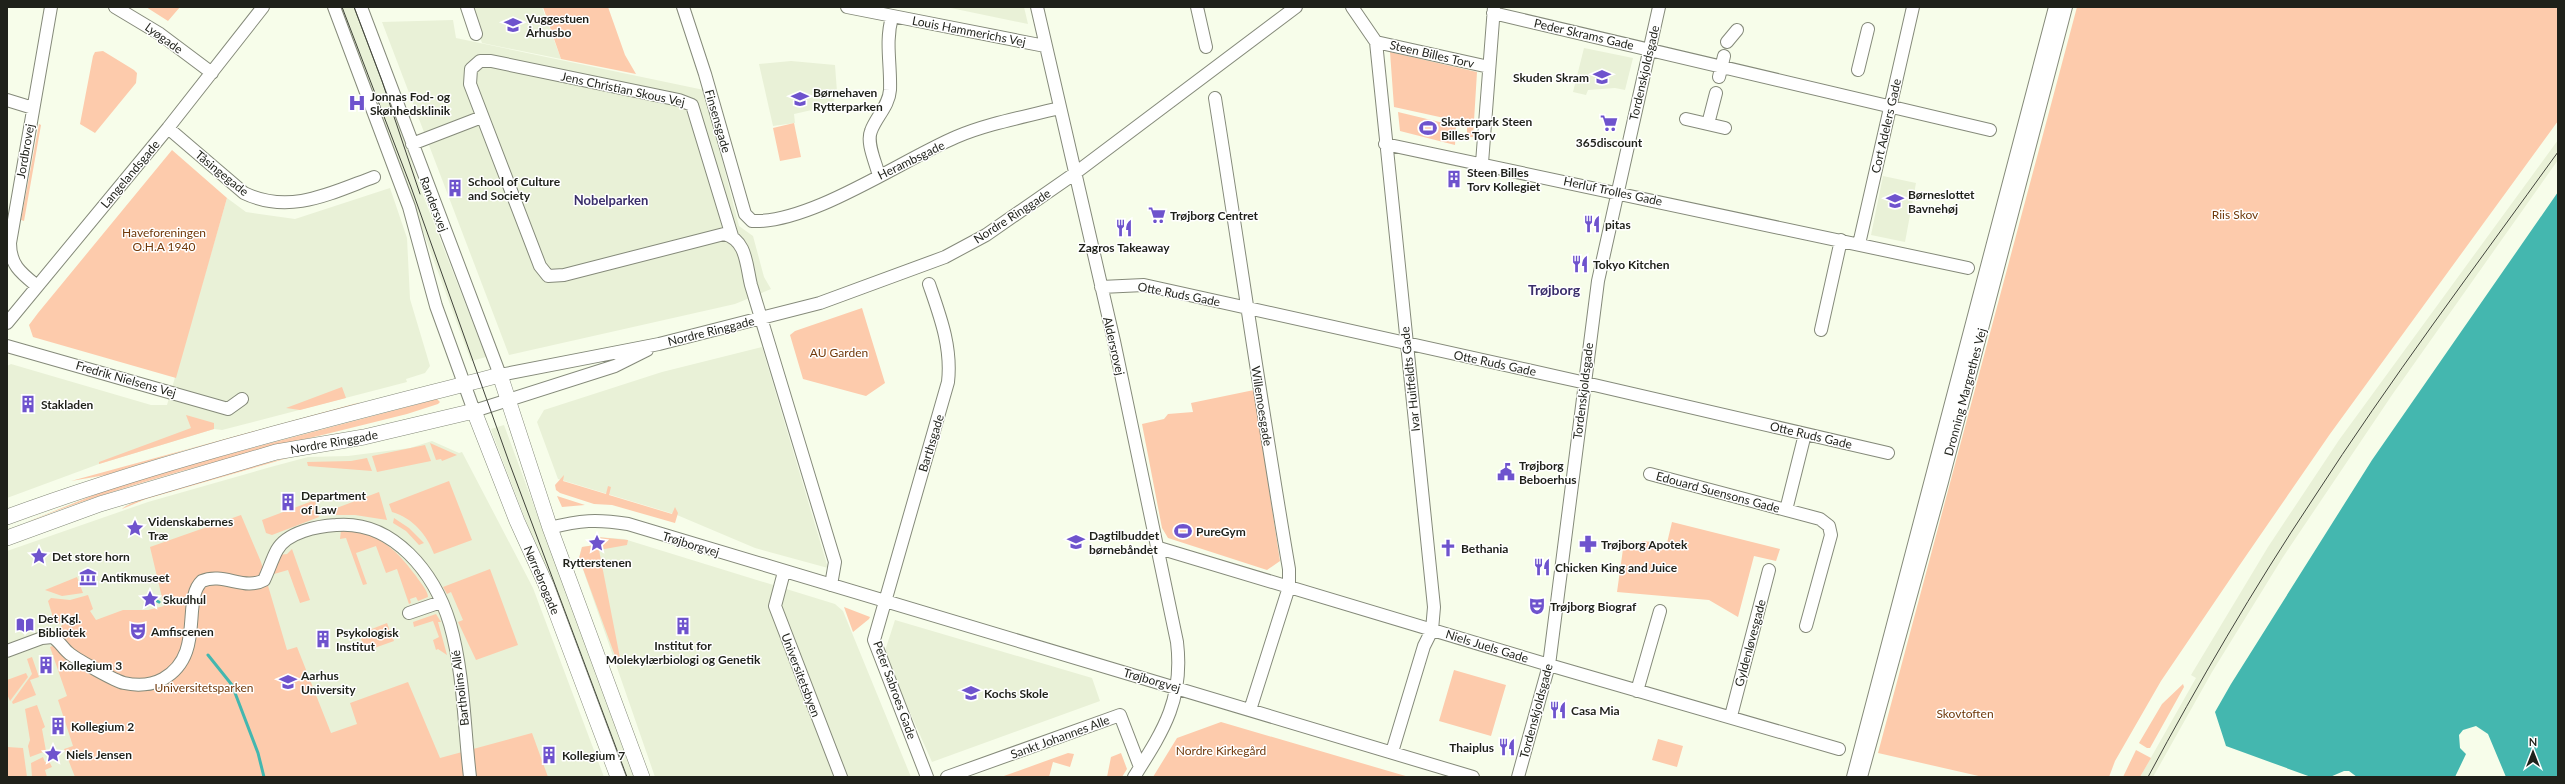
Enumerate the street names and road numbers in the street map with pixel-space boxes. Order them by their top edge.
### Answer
street label: Louis Hammerichs Vej [911,13,1027,49]
street label: Peder Skrams Gade [1533,15,1635,53]
street label: Lyøgade [142,19,186,57]
street label: Tordenskjoldsgade [1626,24,1662,122]
street label: Steen Billes Torv [1388,37,1477,71]
street label: Jens Christian Skous Vej [560,69,686,109]
street label: Cort Adelers Gade [1868,77,1904,175]
street label: Finsensgade [702,88,734,154]
street label: Jordbrovej [13,122,37,179]
street label: Langelandsgade [97,137,163,211]
street label: Herambsgade [875,137,947,183]
street label: Tåsingegade [192,147,252,199]
street label: Herluf Trolles Gade [1562,173,1664,209]
street label: Randersvej [417,174,451,234]
street label: Nordre Ringgade [971,186,1053,246]
street label: Otte Ruds Gade [1136,279,1222,309]
street label: Nordre Ringgade [666,313,756,349]
street label: Aldersrovej [1100,315,1128,377]
street label: Ivar Huitfeldts Gade [1397,326,1423,432]
street label: Dronning Margrethes Vej [1941,326,1989,458]
street label: Tordenskjoldsgade [1570,342,1596,440]
street label: Otte Ruds Gade [1452,347,1538,379]
street label: Fredrik Nielsens Vej [74,358,178,401]
street label: Willemoesgade [1248,365,1276,447]
street label: Barthsgade [915,412,947,474]
street label: Otte Ruds Gade [1768,418,1854,452]
street label: Nordre Ringgade [289,427,379,457]
street label: Edouard Suensons Gade [1654,468,1782,516]
street label: Trøjborgvej [661,528,721,560]
street label: Nørrebrogade [521,543,563,617]
street label: Gyldenløvesgade [1731,598,1769,688]
street label: Niels Juels Gade [1444,626,1530,666]
street label: Universitetsbyen [778,631,824,719]
street label: Peter Sabroes Gade [870,639,920,741]
street label: Bartholins Allé [448,649,472,727]
street label: Tordenskjoldsgade [1516,662,1556,760]
street label: Trøjborgvej [1122,665,1182,695]
street label: Sankt Johannes Alle [1008,712,1112,762]

